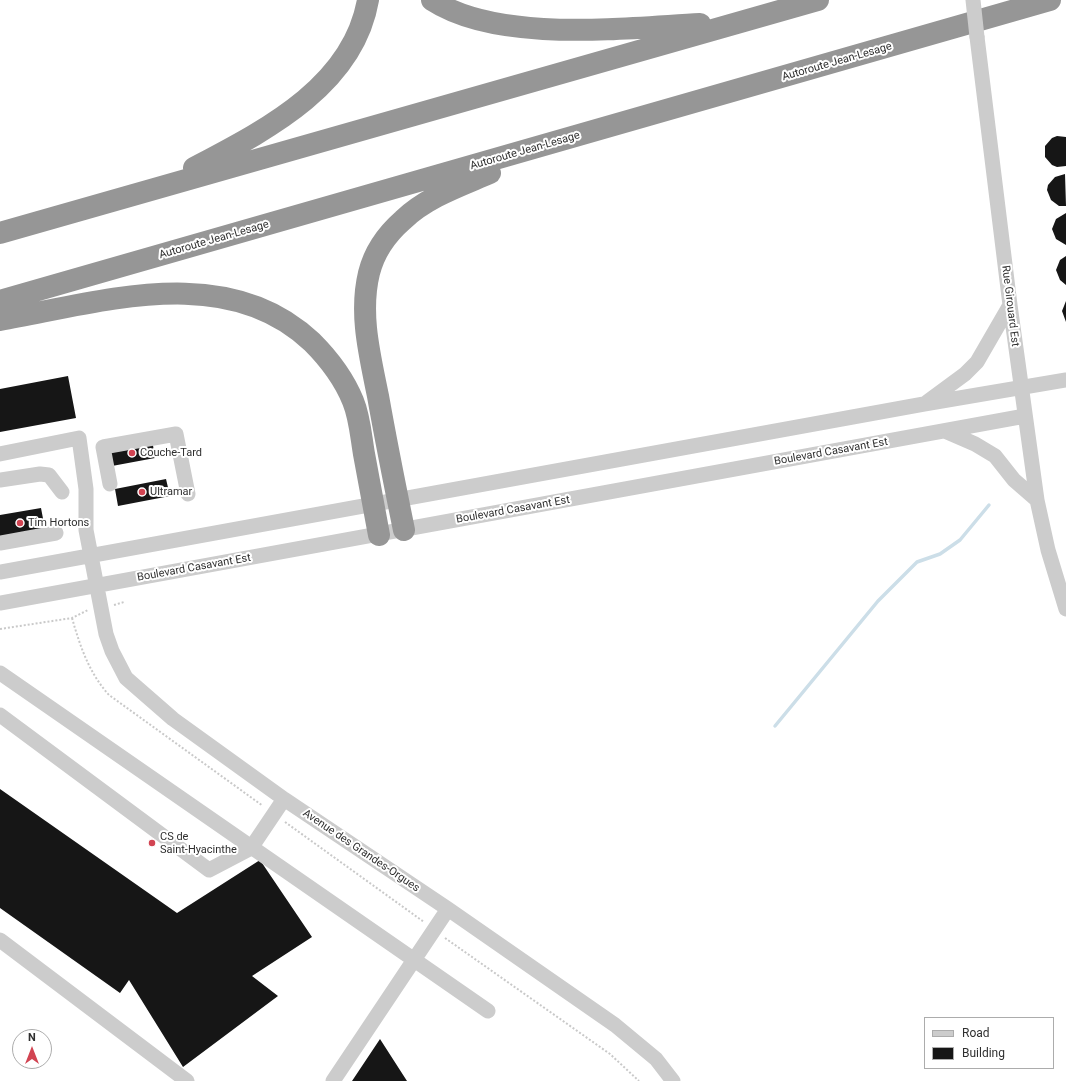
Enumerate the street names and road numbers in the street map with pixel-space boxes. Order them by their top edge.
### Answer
street label: Autoroute Jean-Lesage [781,40,893,84]
street label: Autoroute Jean-Lesage [469,129,581,173]
street label: Autoroute Jean-Lesage [158,218,270,262]
street label: Rue Girouard Est [998,265,1022,347]
street label: Boulevard Casavant Est [773,435,889,469]
street label: Boulevard Casavant Est [455,493,571,527]
street label: Boulevard Casavant Est [136,551,252,585]
street label: Avenue des Grandes-Orgues [300,807,422,895]

